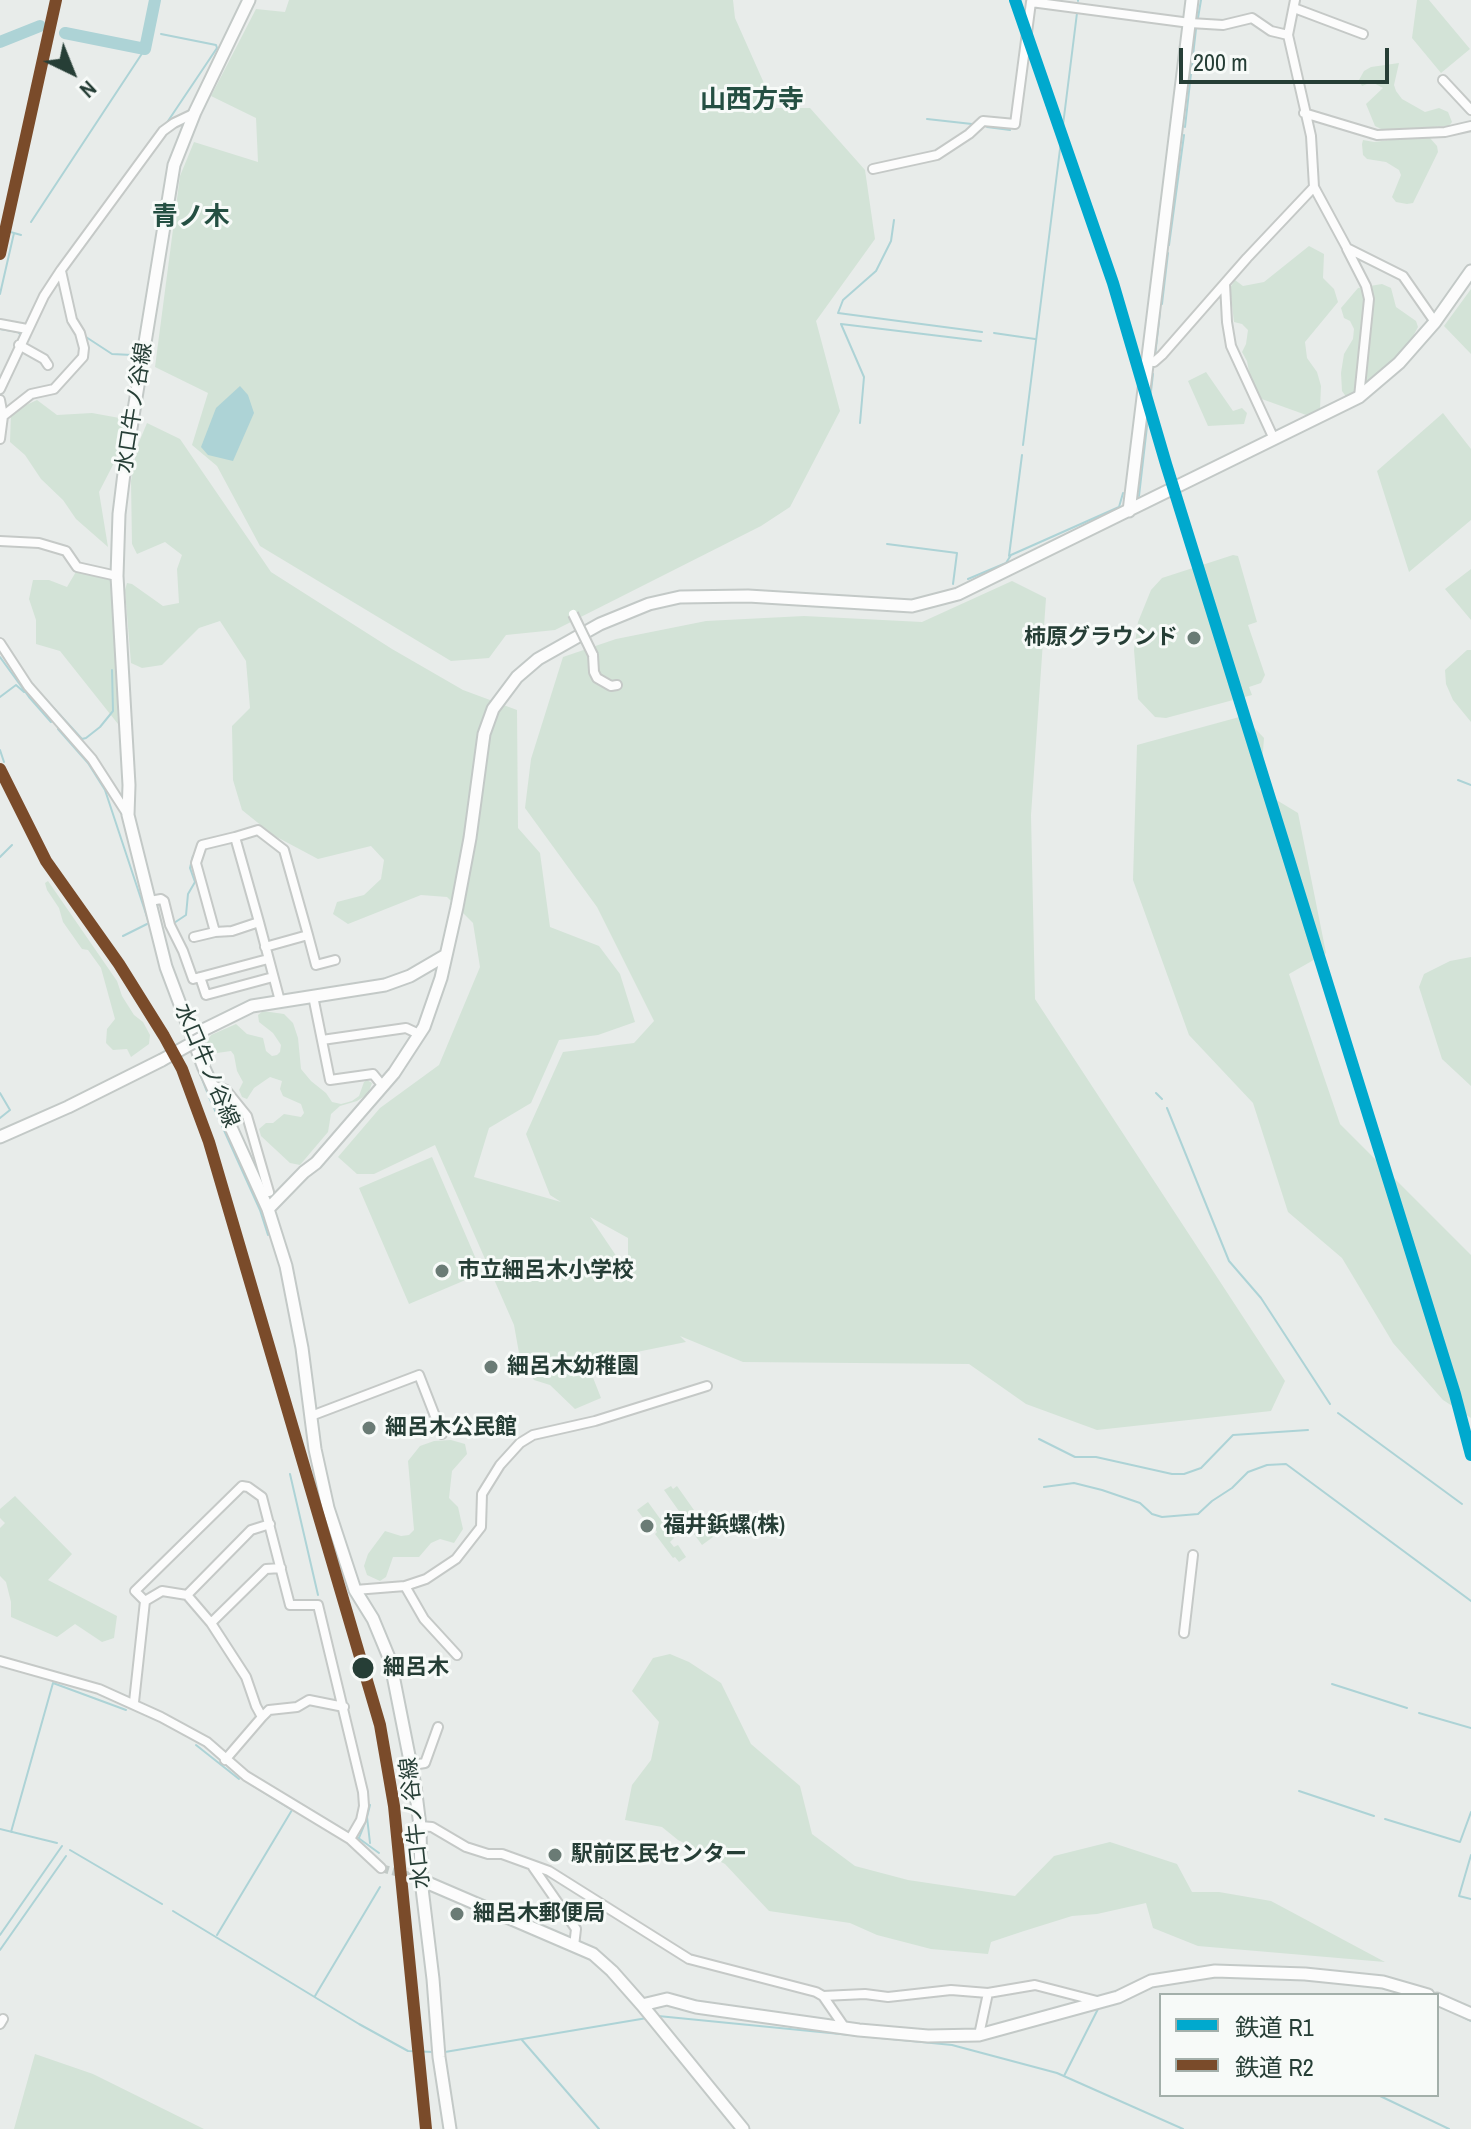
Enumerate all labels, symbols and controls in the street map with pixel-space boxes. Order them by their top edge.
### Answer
north arrow [32,32,112,112]
scale bar [1183,32,1393,82]
text: 200 m [1193,46,1248,78]
text: N [73,74,103,105]
district label: 山西方寺 [700,85,804,117]
district label: 青ノ木 [152,202,230,234]
street label: 水口牛ノ谷線 [112,341,158,475]
place label: 柿原グラウンド [1024,625,1178,651]
marker: 柿原グラウンド [1185,629,1203,647]
street label: 水口牛ノ谷線 [168,1000,244,1132]
place label: 市立細呂木小学校 [458,1258,634,1284]
marker: 市立細呂木小学校 [433,1262,451,1280]
place label: 細呂木幼稚園 [507,1354,639,1380]
marker: 細呂木幼稚園 [482,1358,500,1376]
place label: 細呂木公民館 [385,1415,517,1441]
marker: 細呂木公民館 [360,1419,378,1437]
place label: 福井鋲螺(株) [663,1513,785,1539]
marker: 福井鋲螺(株) [638,1517,656,1535]
marker: 細呂木 [350,1655,376,1681]
place label: 細呂木 [383,1655,449,1681]
street label: 水口牛ノ谷線 [396,1756,436,1890]
place label: 駅前区民センター [571,1842,747,1868]
marker: 駅前区民センター [546,1846,564,1864]
place label: 細呂木郵便局 [473,1901,605,1927]
marker: 細呂木郵便局 [448,1905,466,1923]
legend [1159,1993,1439,2097]
text: 鉄道 R1 [1235,2011,1314,2043]
text: 鉄道 R2 [1235,2051,1314,2083]

